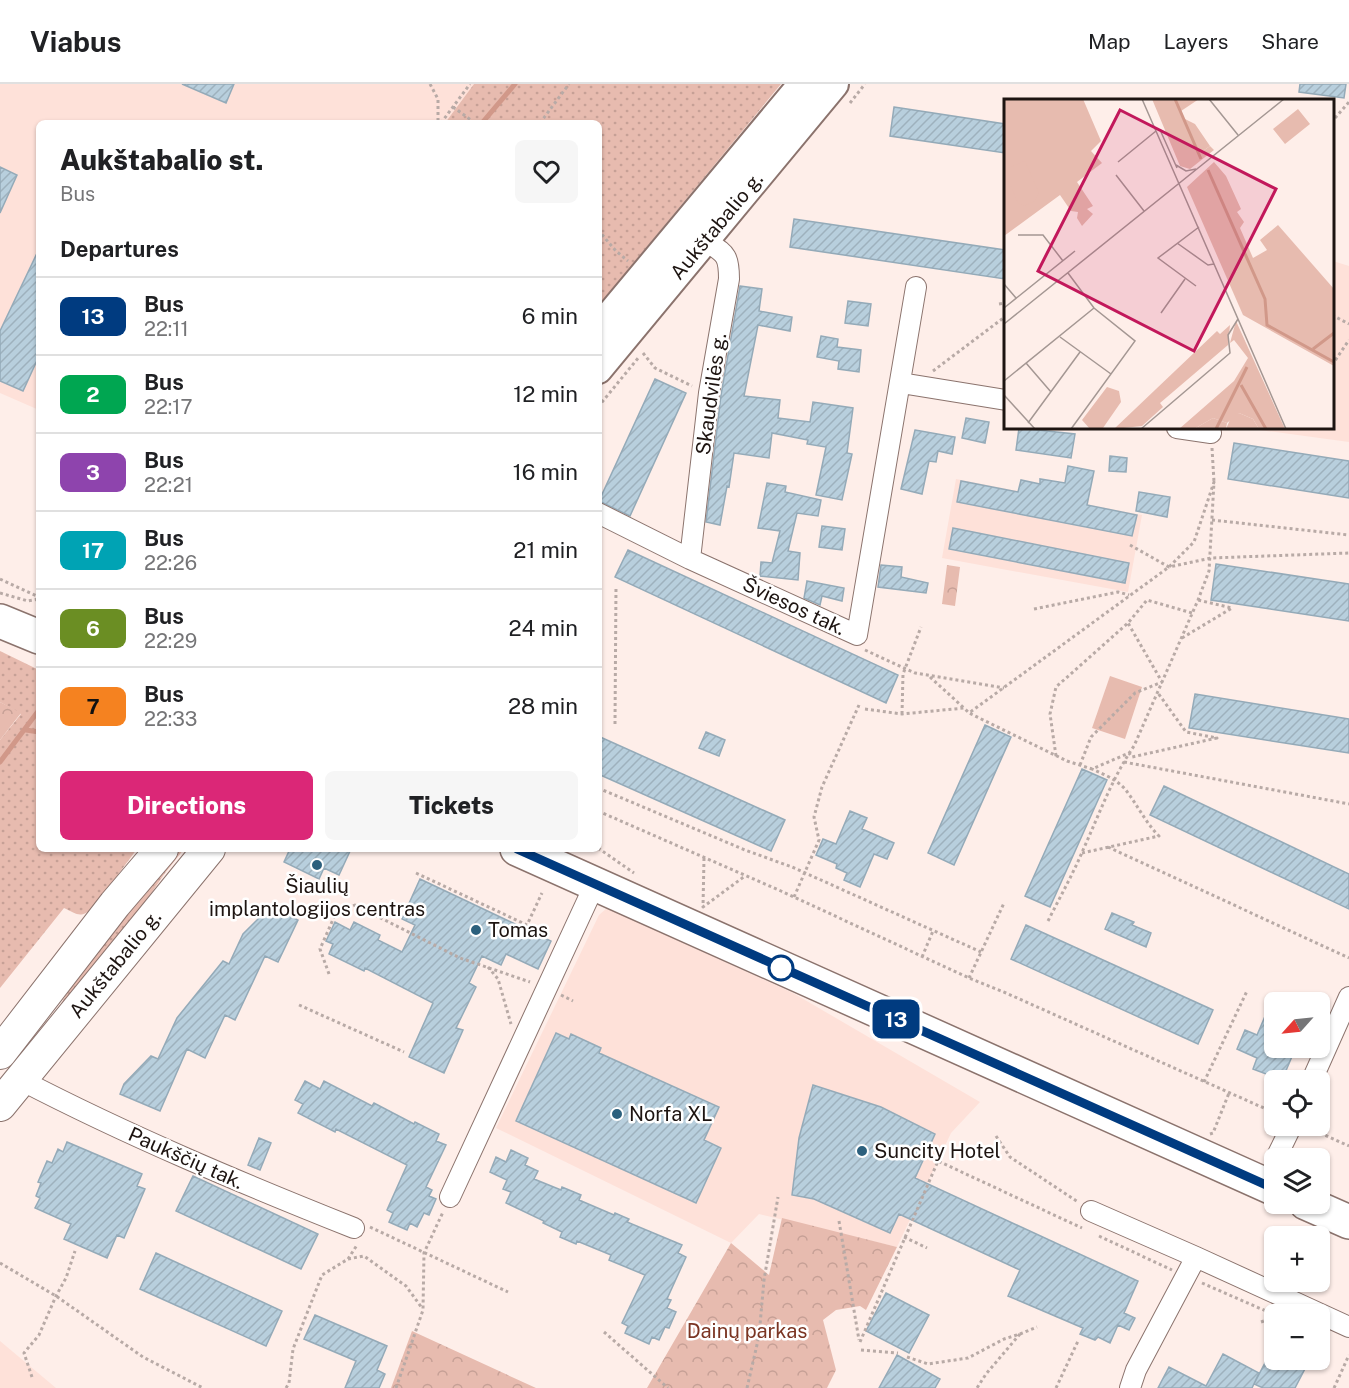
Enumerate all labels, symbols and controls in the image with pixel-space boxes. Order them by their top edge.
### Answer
text: Viabus [30,25,121,58]
text: Map [1088,29,1131,54]
text: Layers [1164,29,1228,54]
text: Share [1261,29,1319,54]
inset map [1004,99,1334,429]
button: heart [515,140,578,203]
text: Aukštabalio st. [60,143,264,176]
street label: Aukštabalio g. [665,167,768,284]
text: Bus [60,182,95,206]
text: Departures [60,236,179,262]
text: Bus [144,291,184,317]
text: 6 min [522,303,578,329]
text: 13 [82,304,104,329]
text: 22:11 [144,317,189,341]
street label: Skaudvilės g. [691,332,731,456]
text: Bus [144,369,184,395]
text: 12 min [513,381,578,407]
text: 2 [86,382,100,407]
text: 22:17 [144,395,193,419]
text: Bus [144,447,184,473]
text: 16 min [513,459,578,485]
text: 3 [86,460,100,485]
text: 22:21 [144,473,193,497]
text: Bus [144,525,184,551]
text: 21 min [513,537,578,563]
text: 17 [82,538,104,563]
text: 22:26 [144,551,197,575]
street label: Šviesos tak. [739,572,849,640]
text: Bus [144,603,184,629]
text: 24 min [508,615,578,641]
text: 6 [86,616,100,641]
text: 22:29 [144,629,197,653]
text: Bus [144,681,184,707]
text: 28 min [508,693,578,719]
text: 7 [86,694,100,719]
text: 22:33 [144,707,197,731]
button: Directions [60,771,313,840]
button: Tickets [325,771,578,840]
marker: Šiaulių implantologijos centras [310,858,324,872]
place label: Šiaulių implantologijos centras [209,874,425,921]
street label: Aukštabalio g. [64,905,166,1023]
place label: Tomas [488,918,548,942]
marker: Tomas [469,923,483,937]
unlabelled marker [768,955,794,981]
north arrow [1264,992,1330,1058]
map controls [1264,992,1330,1370]
line badge: 13 [869,1000,923,1038]
text: 13 [885,1007,907,1032]
button: locate [1264,1070,1330,1136]
place label: Norfa XL [629,1102,712,1126]
marker: Norfa XL [610,1107,624,1121]
street label: Paukščių tak. [125,1122,247,1194]
place label: Suncity Hotel [874,1139,1001,1163]
marker: Suncity Hotel [855,1144,869,1158]
button: layers [1264,1148,1330,1214]
button: + [1264,1226,1330,1292]
button: − [1264,1304,1330,1370]
park label: Dainų parkas [687,1319,807,1343]

